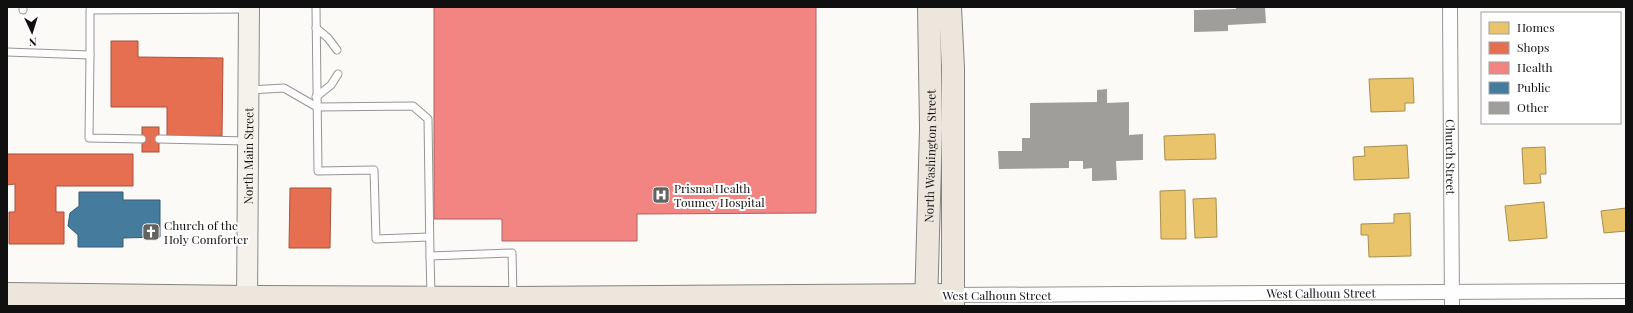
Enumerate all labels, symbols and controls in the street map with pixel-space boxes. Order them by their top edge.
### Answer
north arrow [12,12,52,52]
legend [1481,12,1621,124]
text: Homes [1517,19,1555,35]
text: N [28,35,37,50]
text: Shops [1517,39,1549,55]
text: Health [1517,59,1553,75]
text: Public [1517,79,1551,95]
street label: North Washington Street [920,89,939,223]
text: Other [1517,99,1549,115]
street label: North Main Street [240,107,256,204]
street label: Church Street [1443,119,1459,196]
place label: Prisma Health Toumey Hospital [674,180,765,210]
hospital icon: Prisma Health Toumey Hospital [651,185,671,205]
place label: Church of the Holy Comforter [164,217,249,247]
church icon: Church of the Holy Comforter [141,222,161,242]
street label: West Calhoun Street [1265,284,1376,301]
street label: West Calhoun Street [941,287,1052,303]

